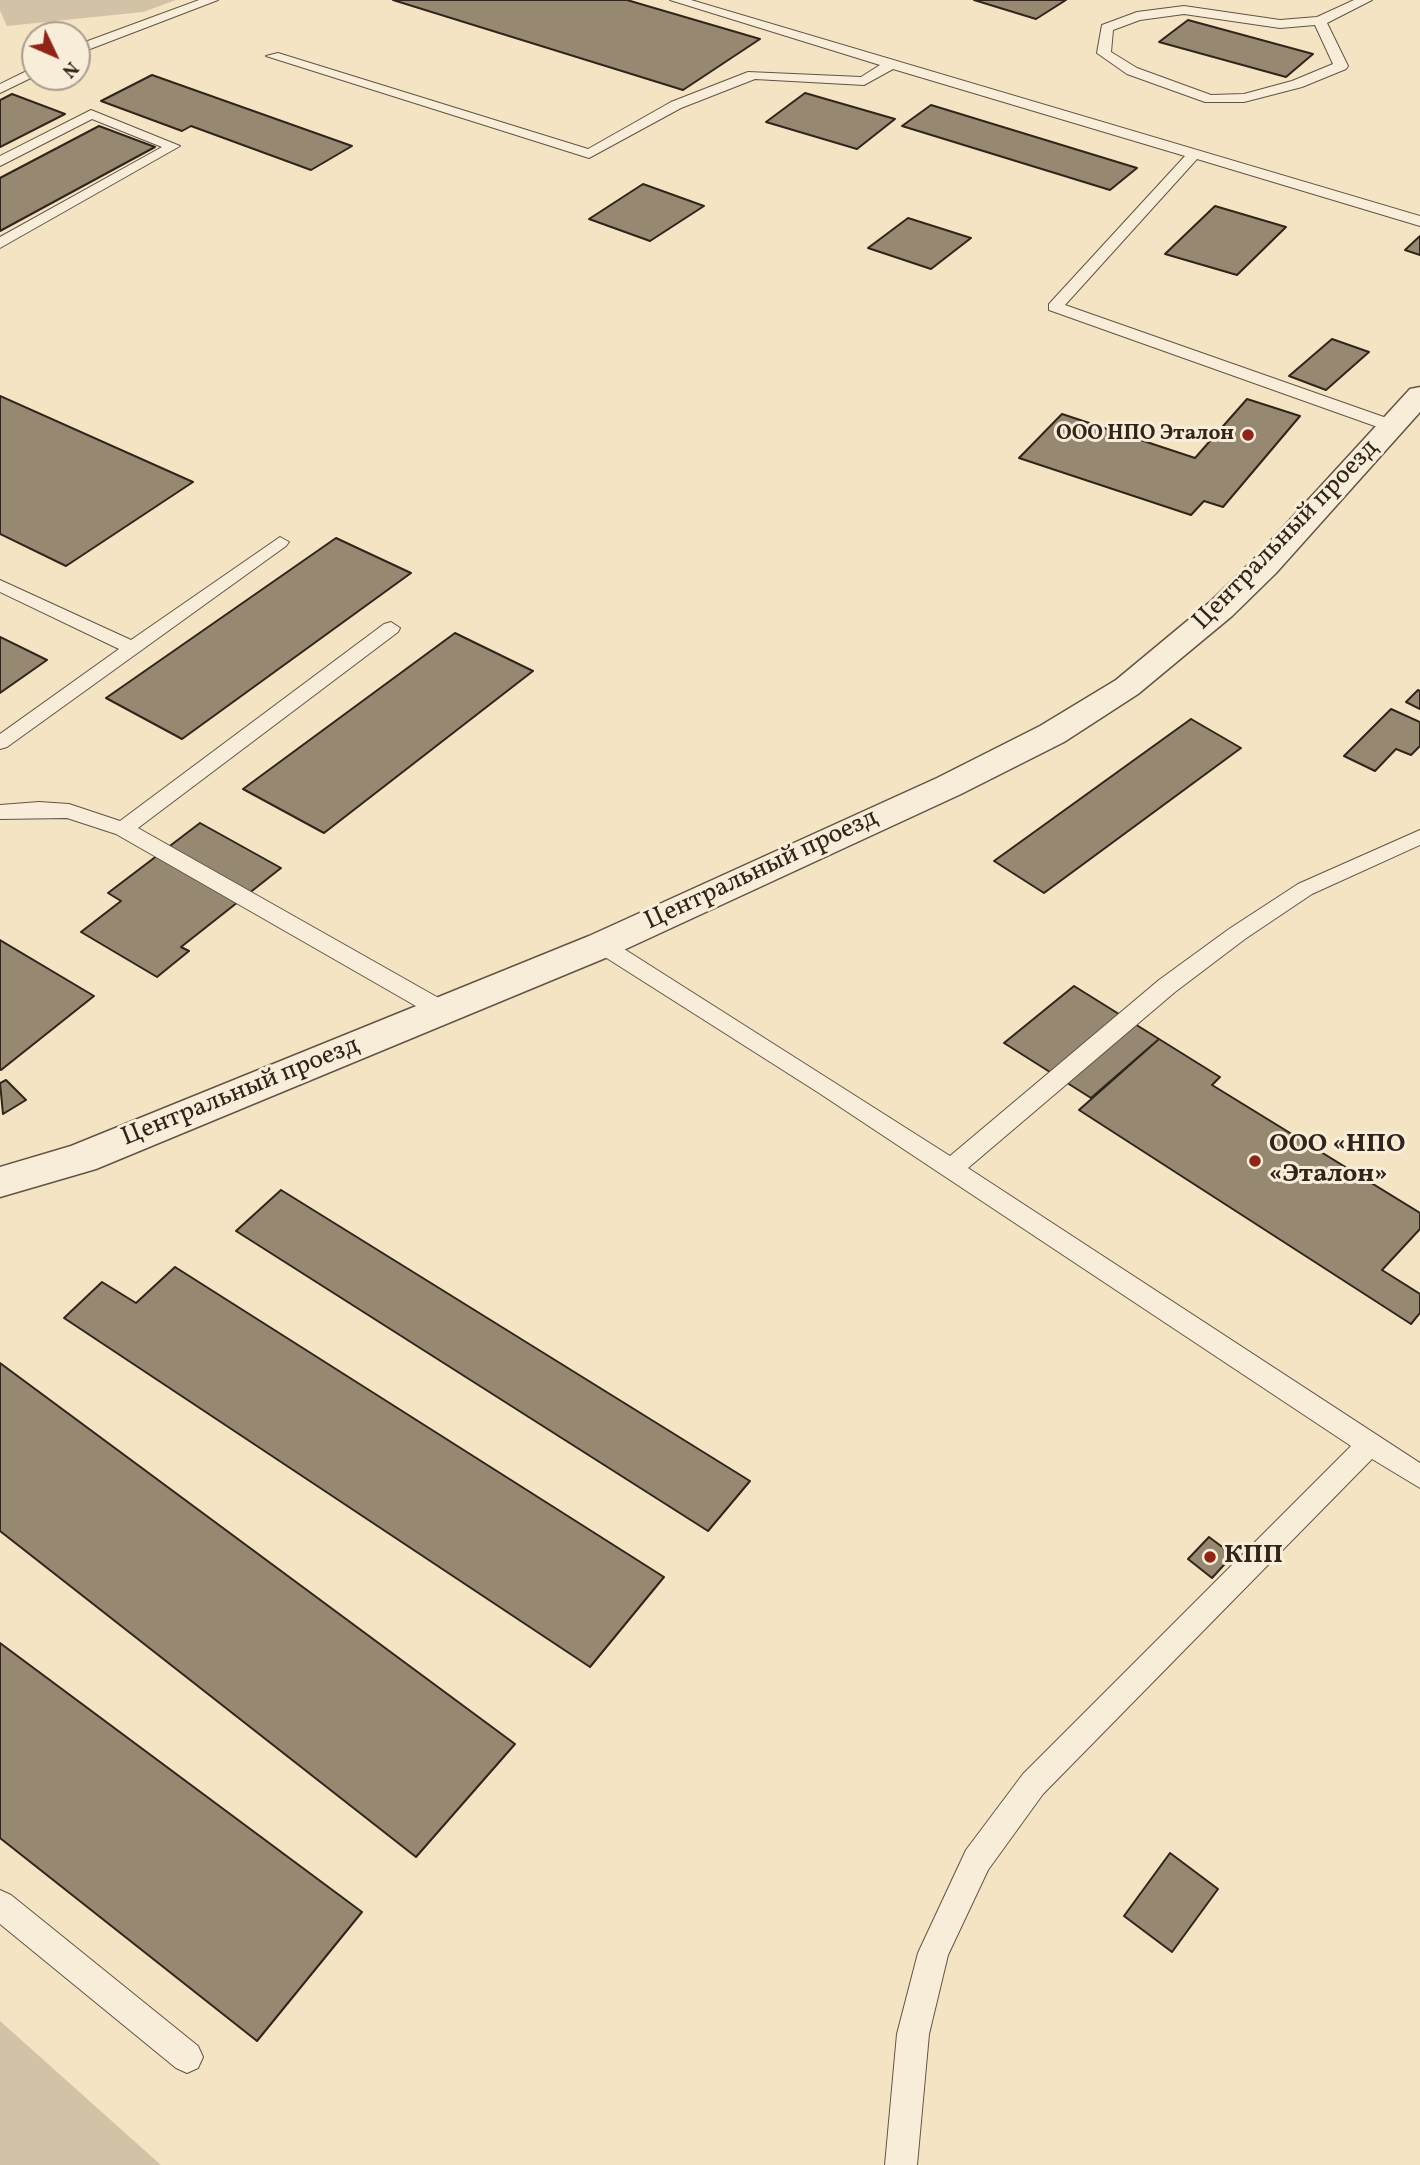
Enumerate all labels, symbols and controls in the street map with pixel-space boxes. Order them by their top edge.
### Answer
north arrow [21,21,91,91]
text: N [56,55,84,83]
place label: ООО НПО Эталон [1056,422,1234,448]
marker: ООО НПО Эталон [1240,427,1256,443]
street label: Центральный проезд [1188,434,1386,638]
street label: Центральный проезд [640,803,884,939]
street label: Центральный проезд [118,1031,364,1155]
place label: ООО «НПО «Эталон» [1269,1130,1405,1192]
marker: ООО «НПО «Эталон» [1247,1153,1263,1169]
place label: КПП [1224,1541,1283,1573]
marker: КПП [1202,1549,1218,1565]

